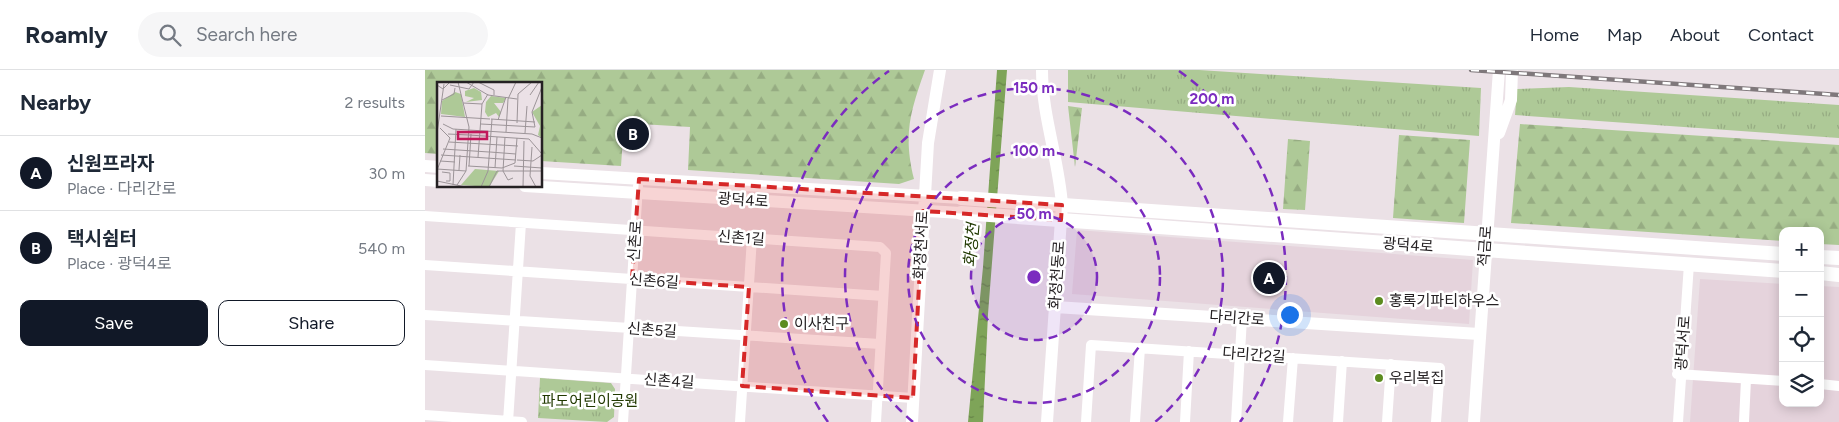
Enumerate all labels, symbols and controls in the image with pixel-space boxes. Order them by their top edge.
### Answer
search box [138,12,488,57]
text: Roamly [25,20,108,49]
icon: search [156,21,184,49]
text: Search here [196,23,297,46]
text: Home [1530,24,1579,46]
text: Map [1607,24,1642,46]
text: About [1670,24,1720,46]
text: Contact [1748,24,1814,46]
text: 150 m [1013,79,1055,97]
inset map [437,82,543,188]
text: Nearby [20,90,91,115]
text: 200 m [1190,90,1234,108]
text: 2 results [345,93,405,112]
pin: B [617,115,649,153]
text: 100 m [1013,142,1055,160]
text: 신원프라자 [67,152,154,175]
text: A [30,164,42,183]
text: 30 m [368,164,405,183]
text: Place · 다리간로 [67,179,176,198]
street label: 광덕4로 [717,189,769,211]
text: 50 m [1016,205,1052,223]
street label: 화정천서로 [910,210,932,280]
street label: 신촌로 [625,220,645,262]
water label: 화정천 [960,220,983,268]
street label: 적금로 [1475,225,1495,267]
text: 택시쉼터 [67,227,137,250]
street label: 신촌1길 [717,227,765,249]
map controls [1779,227,1824,407]
button: + [1779,227,1824,272]
street label: 광덕4로 [1382,234,1434,256]
text: B [31,239,41,258]
text: 540 m [358,239,405,258]
street label: 화정천동로 [1046,240,1068,310]
text: Place · 광덕4로 [67,254,171,273]
pin: A [1253,259,1285,297]
centre of rings [1025,268,1043,286]
street label: 신촌6길 [628,270,680,292]
button: − [1779,272,1824,317]
place label: 홍록기파티하우스 [1389,292,1500,310]
marker: 홍록기파티하우스 [1373,295,1385,307]
button: Save [20,300,208,346]
button: Share [218,300,405,346]
your location [1277,302,1303,328]
street label: 다리간로 [1209,307,1265,329]
place label: 이사친구 [794,315,849,333]
street label: 광덕서로 [1672,315,1694,371]
button: locate [1779,317,1824,362]
marker: 이사친구 [778,318,790,330]
street label: 신촌5길 [626,319,678,341]
street label: 다리간2길 [1222,344,1286,366]
button: layers [1779,362,1824,407]
place label: 우리복집 [1389,369,1444,387]
street label: 신촌4길 [643,370,695,392]
marker: 우리복집 [1373,372,1385,384]
park label: 파도어린이공원 [542,392,638,410]

